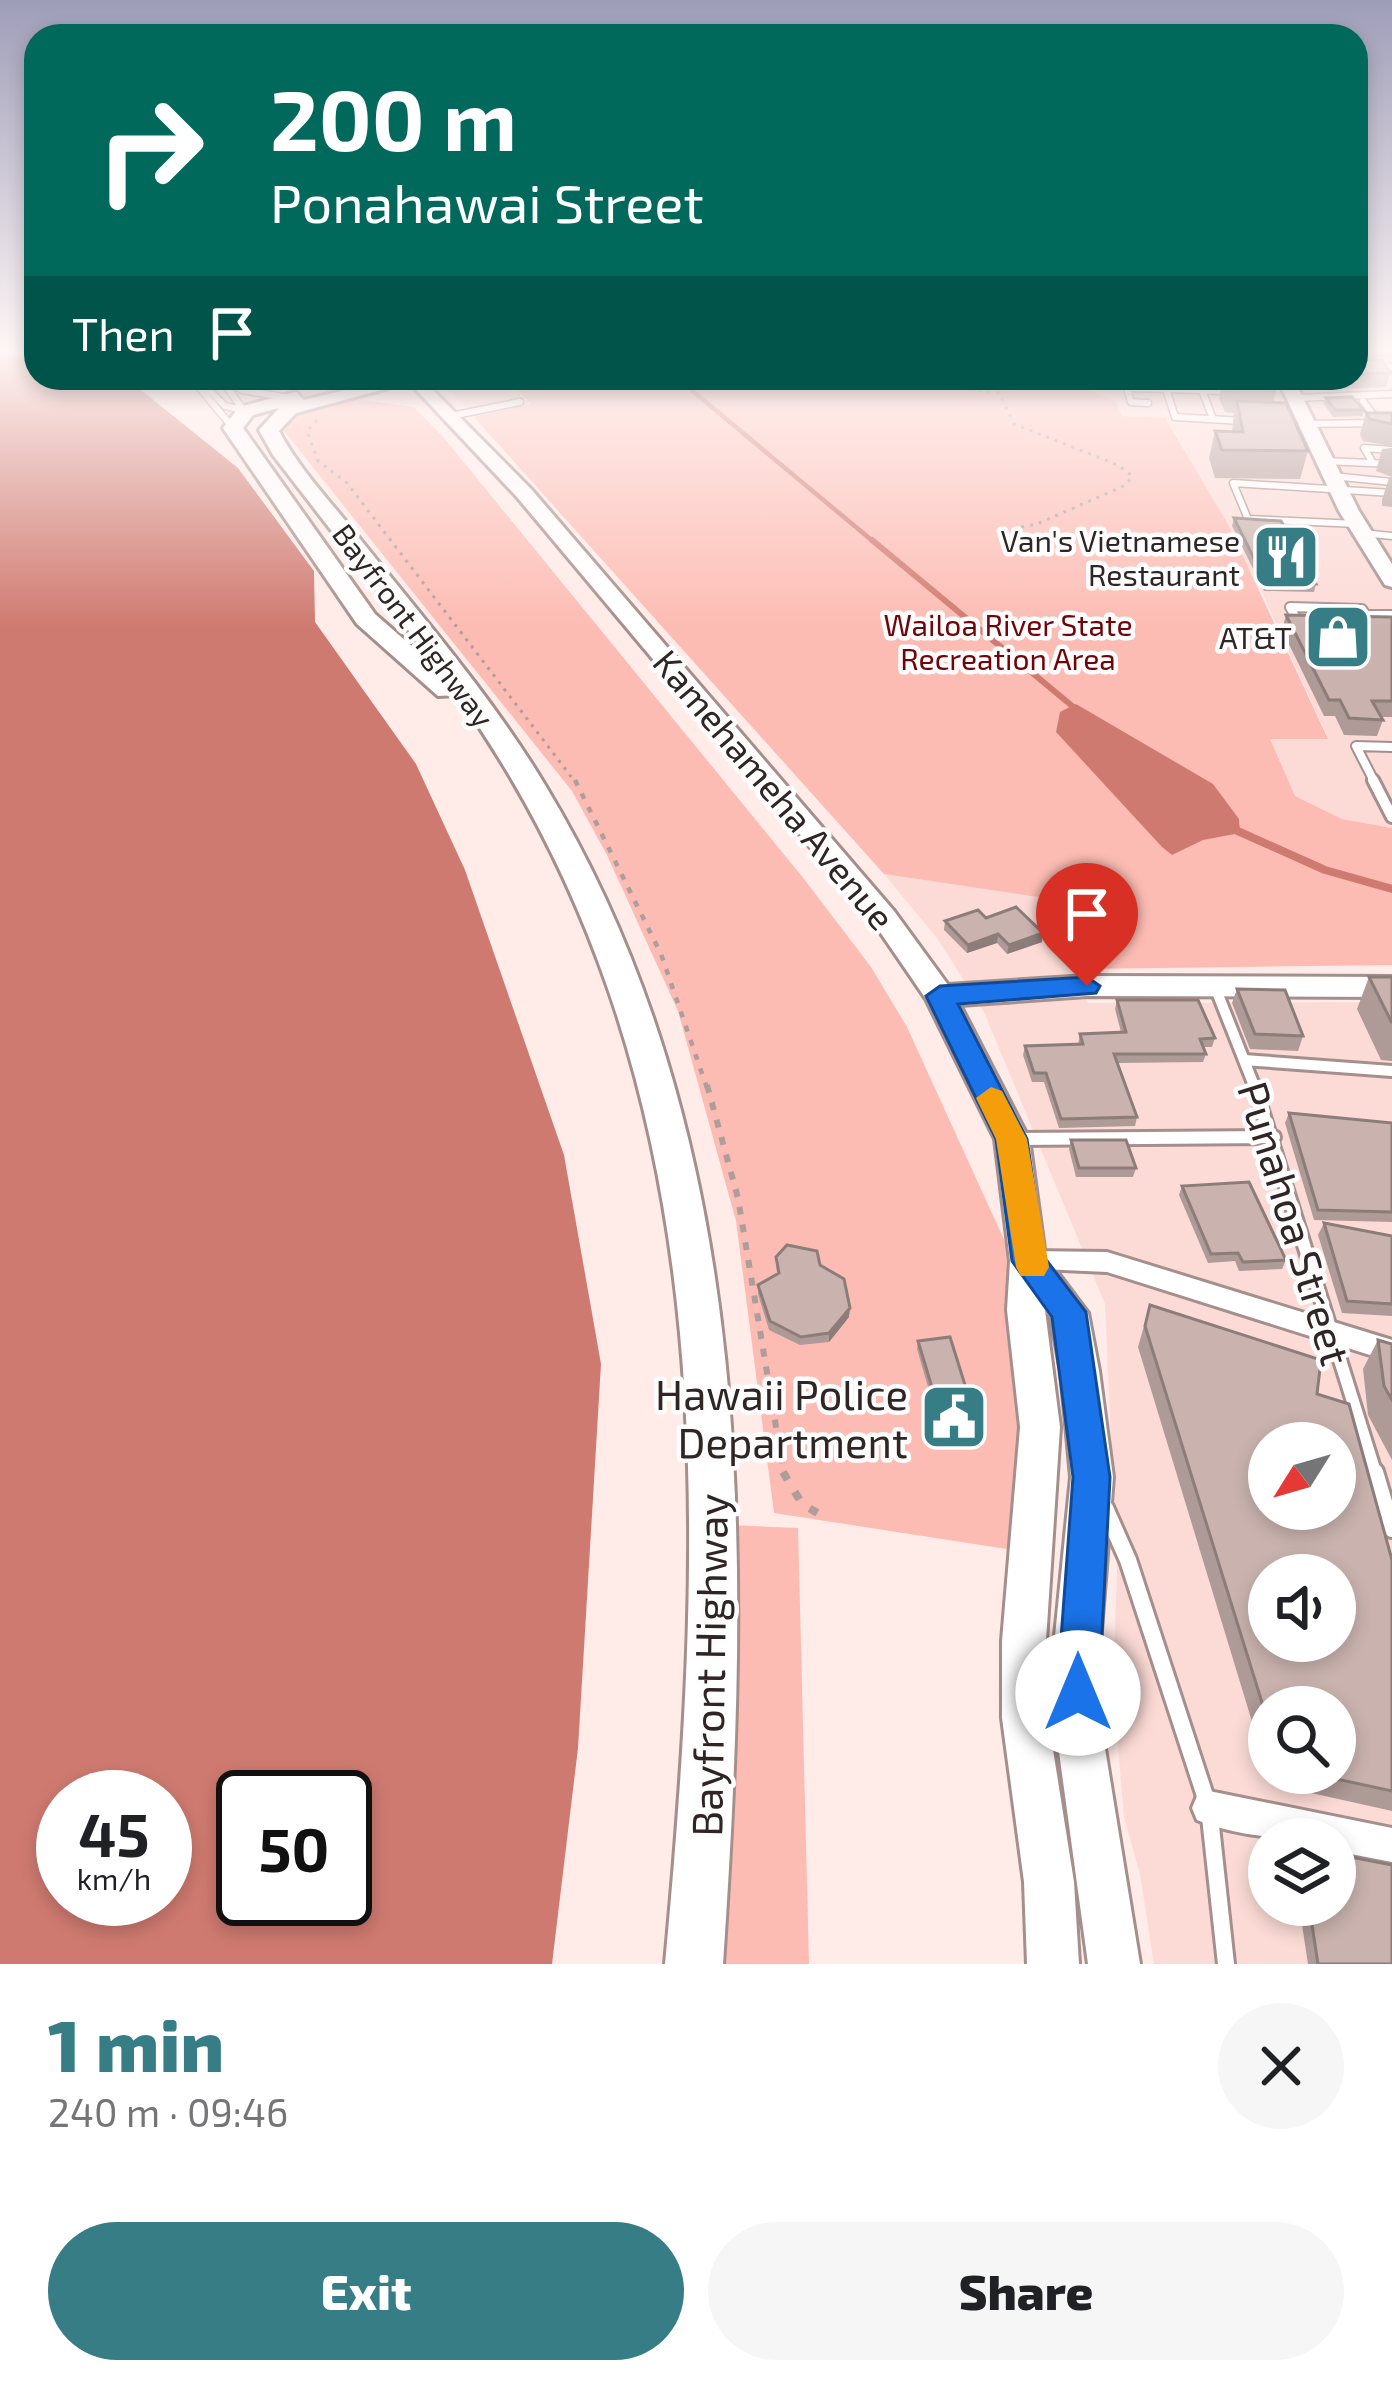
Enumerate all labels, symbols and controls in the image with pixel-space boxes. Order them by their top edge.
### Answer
text: 200 m [270,67,517,168]
icon: right [72,72,228,228]
text: Ponahawai Street [270,169,704,234]
icon: arrive [199,300,265,366]
text: Then [72,306,175,360]
street label: Bayfront Highway [326,516,502,734]
place label: Van's Vietnamese Restaurant [1001,522,1240,592]
restaurant icon: Van's Vietnamese Restaurant [1251,522,1321,592]
shop icon: AT&T [1303,602,1373,672]
park label: Wailoa River State Recreation Area [883,606,1133,676]
place label: AT&T [1219,619,1292,655]
street label: Kamehameha Avenue [645,640,905,938]
pin [1036,863,1138,986]
icon: arrive [1054,881,1120,947]
street label: Punahoa Street [1229,1075,1363,1371]
place label: Hawaii Police Department [655,1368,908,1466]
public building icon: Hawaii Police Department [919,1382,989,1452]
north arrow [1248,1422,1356,1530]
map controls [1248,1422,1356,1926]
street label: Bayfront Highway [680,1493,736,1837]
button: sound [1248,1554,1356,1662]
position arrow [1015,1630,1141,1756]
button: search [1248,1686,1356,1794]
speed limit sign: 50 [216,1770,372,1926]
text: 45 [78,1797,150,1869]
button: layers [1248,1818,1356,1926]
text: km/h [77,1860,151,1896]
text: 1 min [48,2000,224,2086]
button: close [1218,2003,1344,2129]
text: 240 m · 09:46 [48,2088,288,2135]
button: Exit [48,2222,684,2360]
button: Share [708,2222,1344,2360]

